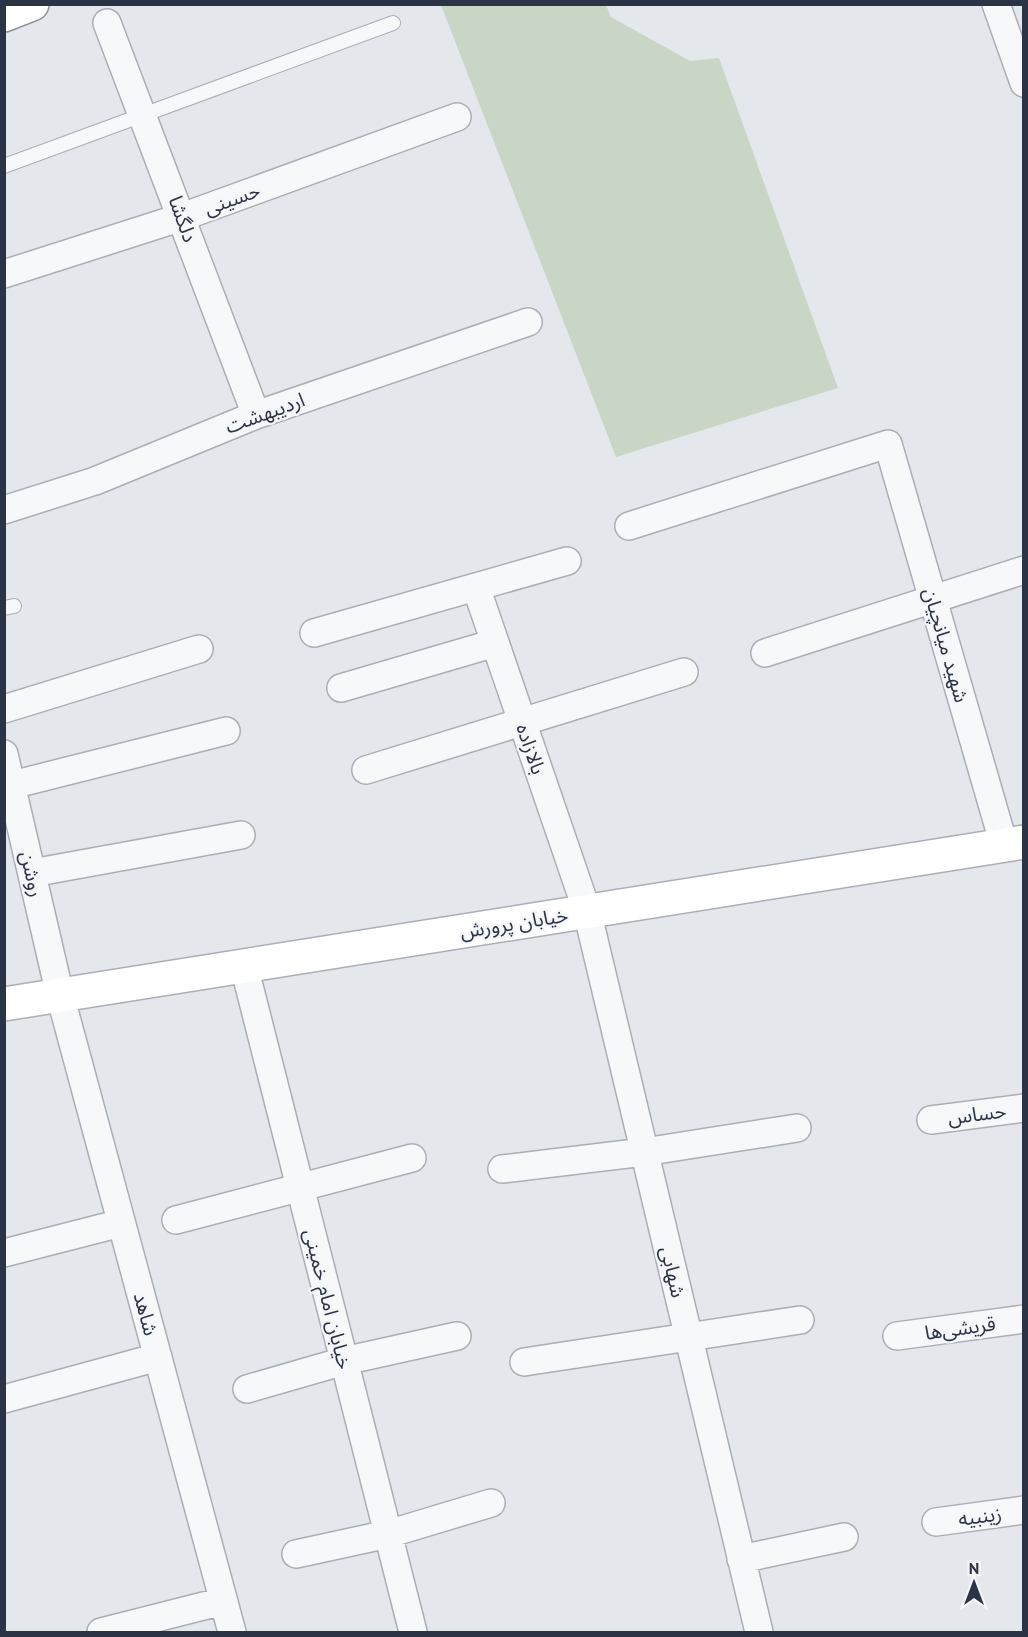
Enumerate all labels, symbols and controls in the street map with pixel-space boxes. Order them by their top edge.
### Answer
street label: حسینی [200,177,264,221]
street label: دلگشا [163,192,203,246]
street label: اردیبهشت [222,387,308,439]
street label: شهید میانچیان [917,585,975,705]
street label: بالازاده [510,720,552,778]
street label: روشن [14,848,50,900]
street label: خیابان پرورش [458,902,570,945]
street label: حساس [946,1098,1008,1130]
street label: خیابان امام خمینی [296,1226,358,1372]
street label: شهابی [655,1244,691,1300]
street label: شاهد [128,1290,164,1338]
street label: قریشی‌ها [923,1310,997,1346]
street label: زینبیه [957,1500,1003,1532]
north arrow [944,1553,1004,1613]
text: N [969,1558,979,1578]

